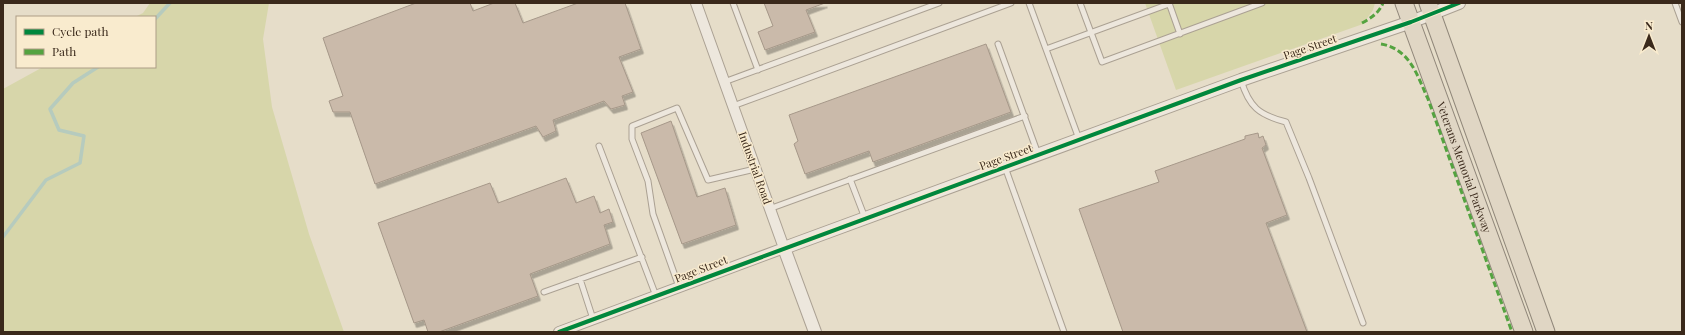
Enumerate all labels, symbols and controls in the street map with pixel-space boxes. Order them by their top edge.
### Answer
legend [16,16,156,68]
north arrow [1629,16,1669,56]
text: N [1645,18,1653,33]
text: Cycle path [52,23,109,39]
street label: Page Street [1281,30,1339,63]
text: Path [52,43,76,59]
street label: Veterans Memorial Parkway [1433,99,1495,235]
street label: Industrial Road [735,129,776,207]
street label: Page Street [977,140,1035,173]
street label: Page Street [672,252,729,285]

